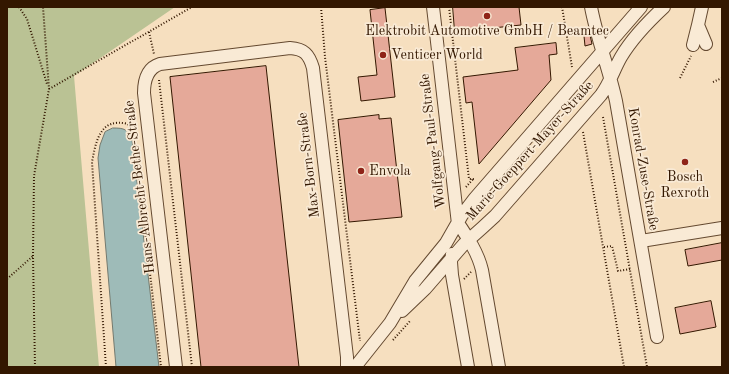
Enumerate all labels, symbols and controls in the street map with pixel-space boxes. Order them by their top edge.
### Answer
marker: Elektrobit Automotive GmbH / Beamtec [482,11,492,21]
place label: Elektrobit Automotive GmbH / Beamtec [365,23,609,39]
place label: Venticer World [391,47,483,63]
marker: Venticer World [378,50,388,60]
street label: Wolfgang-Paul-Straße [416,72,450,210]
street label: Marie-Goeppert-Mayer-Straße [463,78,597,224]
street label: Hans-Albrecht-Bethe-Straße [121,99,159,275]
street label: Konrad-Zuse-Straße [624,106,662,232]
street label: Max-Born-Straße [294,111,324,219]
marker: Bosch Rexroth [680,157,690,167]
place label: Envola [369,163,411,179]
marker: Envola [356,166,366,176]
place label: Bosch Rexroth [661,169,709,202]

